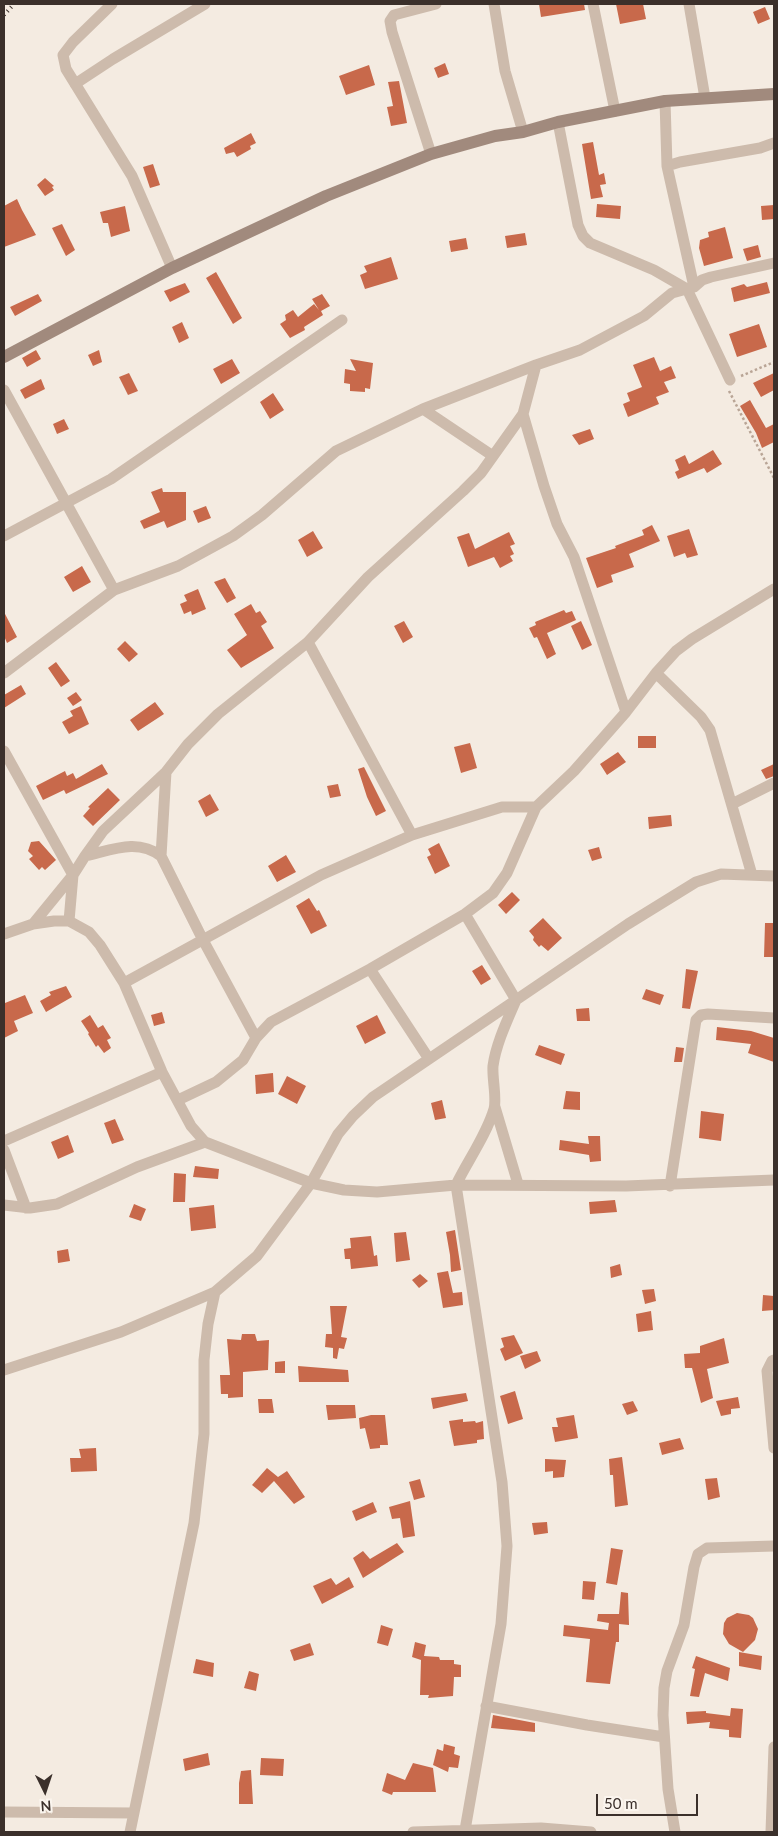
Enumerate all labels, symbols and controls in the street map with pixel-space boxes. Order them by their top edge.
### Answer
north arrow [20,1766,70,1816]
scale bar [598,1784,700,1816]
text: 50 m [604,1794,638,1812]
text: N [40,1798,52,1815]

